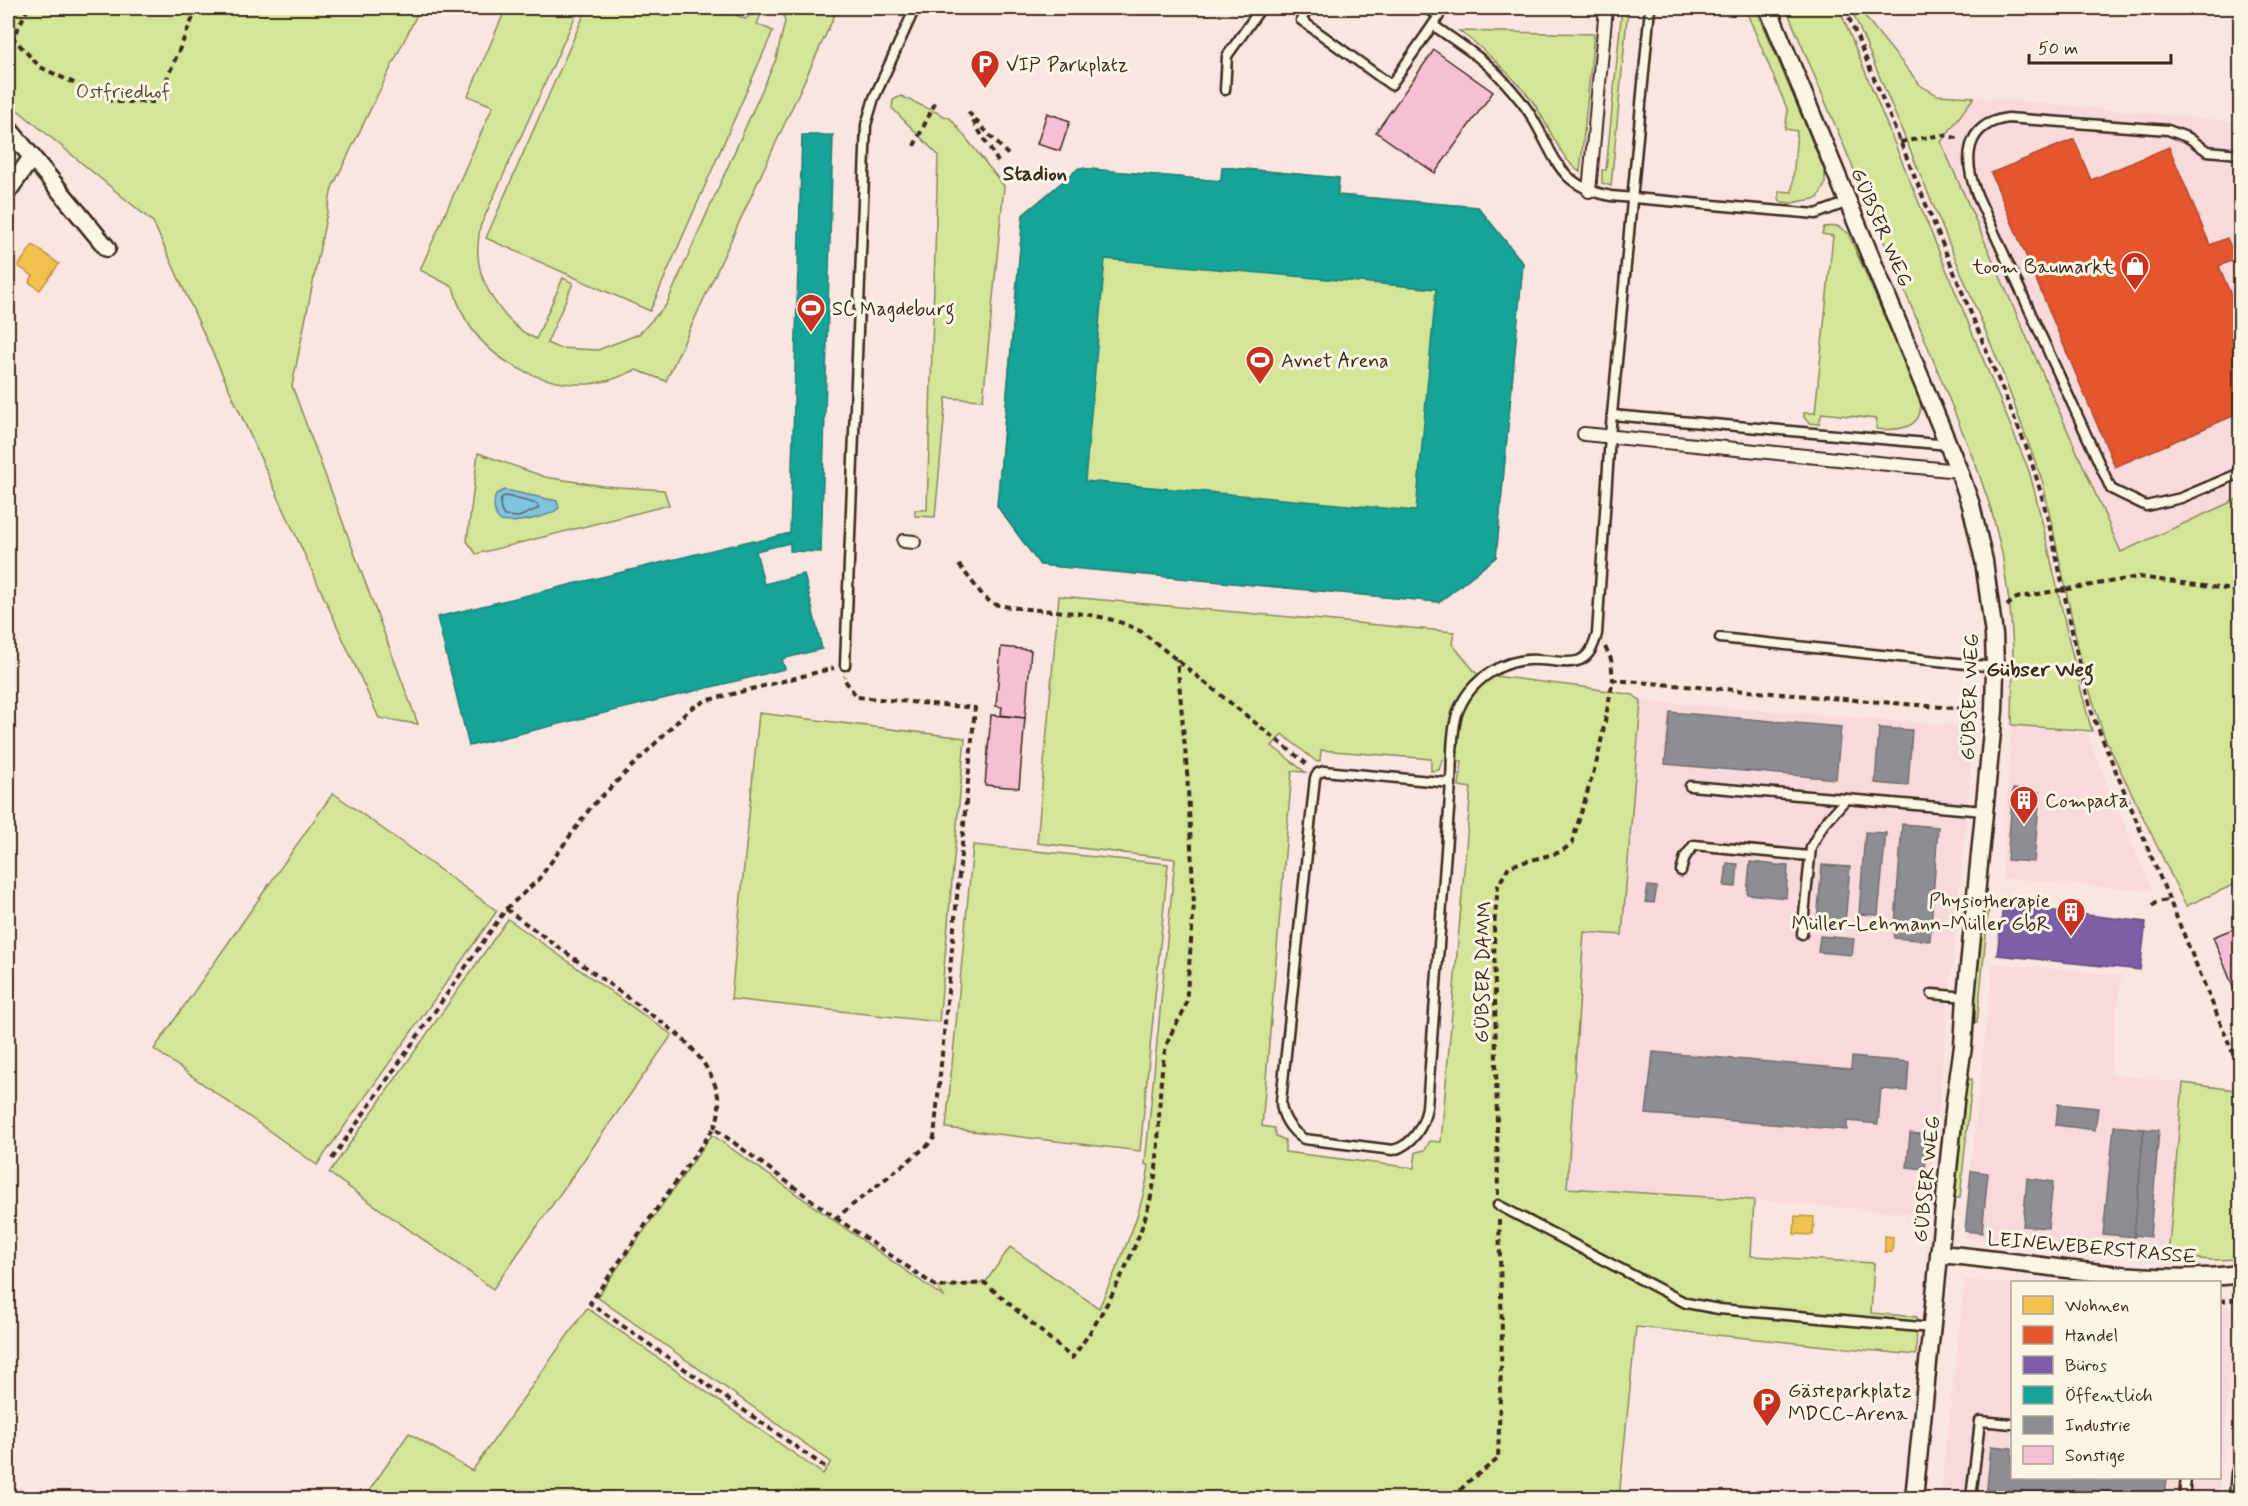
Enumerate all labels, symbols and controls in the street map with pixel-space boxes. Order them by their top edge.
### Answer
scale bar [2029,27,2172,65]
text: 50 m [2038,37,2078,61]
parking icon: VIP Parkplatz [969,48,1001,90]
place label: VIP Parkplatz [1006,52,1128,79]
park label: Ostfriedhof [76,79,170,106]
district label: Stadion [1003,160,1067,188]
street label: GÜBSER WEG [1843,164,1918,291]
shop icon: toom Baumarkt [2119,250,2151,292]
place label: toom Baumarkt [1971,254,2114,281]
sports icon: SC Magdeburg [795,292,827,334]
place label: SC Magdeburg [832,296,955,325]
sports icon: Avnet Arena [1244,344,1276,386]
place label: Avnet Arena [1281,348,1389,375]
street label: GÜBSER WEG [1955,633,1986,761]
district label: Gübser Weg [1986,656,2094,686]
building icon: Compacta [2008,784,2040,826]
place label: Compacta [2045,788,2129,815]
place label: Physiotherapie Müller-Lehmann-Müller GbR [1791,888,2050,938]
building icon: Physiotherapie Müller-Lehmann-Müller GbR [2055,896,2087,938]
street label: GÜBSER DAMM [1469,901,1498,1043]
street label: GÜBSER WEG [1907,1115,1948,1244]
street label: LEINEWEBERSTRASSE [1986,1226,2198,1271]
legend [2011,1281,2221,1479]
text: Wohnen [2065,1294,2129,1318]
text: Handel [2065,1324,2118,1348]
text: Büros [2065,1354,2107,1378]
place label: Gästeparkplatz MDCC-Arena [1788,1378,1912,1428]
text: Öffentlich [2065,1384,2153,1408]
parking icon: Gästeparkplatz MDCC-Arena [1751,1386,1783,1428]
text: Industrie [2065,1414,2131,1438]
text: Sonstige [2065,1444,2125,1468]

